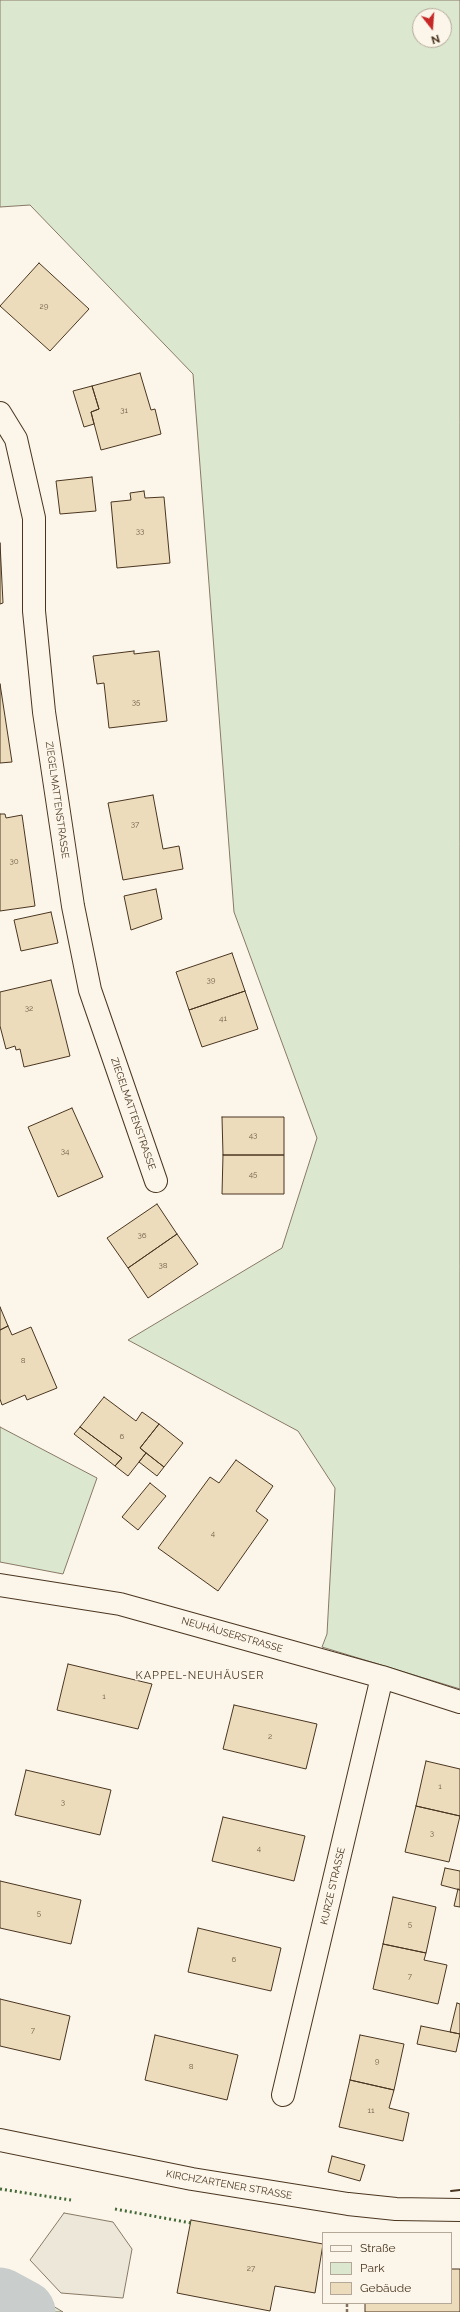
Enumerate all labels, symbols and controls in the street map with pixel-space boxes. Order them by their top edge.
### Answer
north arrow [412,8,452,48]
text: N [429,32,441,46]
house number: 29 [40,302,48,312]
house number: 31 [120,406,128,416]
house number: 33 [136,527,144,537]
house number: 35 [132,698,140,708]
street label: ZIEGELMATTENSTRASSE [43,741,71,859]
house number: 37 [131,820,139,830]
house number: 30 [9,857,19,867]
house number: 39 [207,976,215,986]
house number: 32 [25,1004,33,1014]
house number: 41 [219,1014,227,1024]
street label: ZIEGELMATTENSTRASSE [108,1056,158,1172]
house number: 43 [249,1131,257,1141]
house number: 34 [61,1147,69,1157]
house number: 45 [249,1170,257,1180]
house number: 36 [137,1231,147,1241]
house number: 38 [158,1261,168,1271]
house number: 8 [21,1356,25,1366]
house number: 6 [120,1432,124,1442]
house number: 4 [211,1529,215,1539]
street label: NEUHÄUSERSTRASSE [180,1615,284,1655]
district label: KAPPEL-NEUHÄUSER [136,1669,264,1683]
house number: 1 [102,1692,106,1702]
house number: 2 [268,1732,272,1742]
house number: 1 [438,1782,442,1792]
house number: 3 [61,1798,65,1808]
house number: 3 [430,1829,434,1839]
house number: 4 [257,1844,261,1854]
street label: KURZE STRASSE [318,1846,348,1926]
house number: 5 [37,1909,41,1919]
house number: 5 [408,1920,412,1930]
house number: 6 [232,1955,236,1965]
house number: 7 [408,1972,412,1982]
house number: 7 [31,2026,35,2036]
house number: 9 [375,2057,379,2067]
house number: 8 [189,2062,193,2072]
house number: 11 [368,2106,374,2116]
street label: KIRCHZARTENER STRASSE [165,2168,293,2202]
legend [322,2232,452,2304]
text: Straße [360,2241,396,2255]
text: Park [360,2261,385,2275]
house number: 27 [247,2264,255,2274]
text: Gebäude [360,2281,411,2295]

